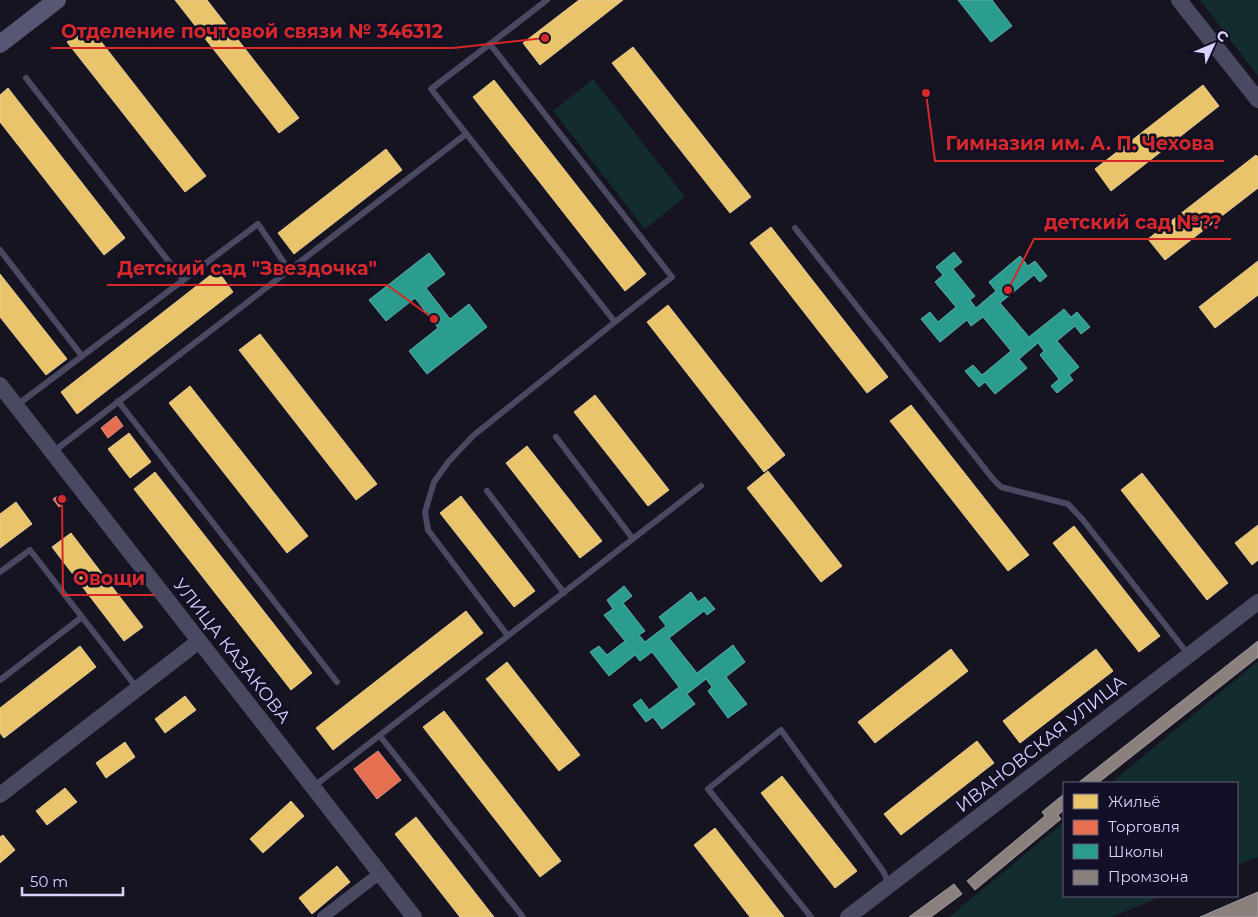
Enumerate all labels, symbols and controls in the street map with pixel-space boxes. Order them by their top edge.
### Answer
callout: Отделение почтовой связи № 346312 [51,14,453,48]
text: Отделение почтовой связи № 346312 [61,20,443,43]
north arrow [1188,20,1238,70]
text: С [1212,26,1232,46]
callout: Гимназия им. А. П. Чехова [935,127,1224,161]
text: Гимназия им. А. П. Чехова [946,132,1215,155]
callout: детский сад №?? [1034,205,1231,239]
text: детский сад №?? [1044,211,1222,234]
callout: Детский сад "Звездочка" [107,251,387,285]
text: Детский сад "Звездочка" [117,257,377,280]
callout: Овощи [63,561,155,595]
text: Овощи [73,567,145,590]
street label: УЛИЦА КАЗАКОВА [169,574,296,728]
street label: ИВАНОВСКАЯ УЛИЦА [952,670,1131,817]
legend [1063,782,1238,897]
text: Жильё [1108,792,1161,811]
text: Торговля [1108,817,1180,836]
text: Школы [1108,842,1164,861]
scale bar [22,864,124,896]
text: Промзона [1108,867,1188,886]
text: 50 m [30,872,68,891]

